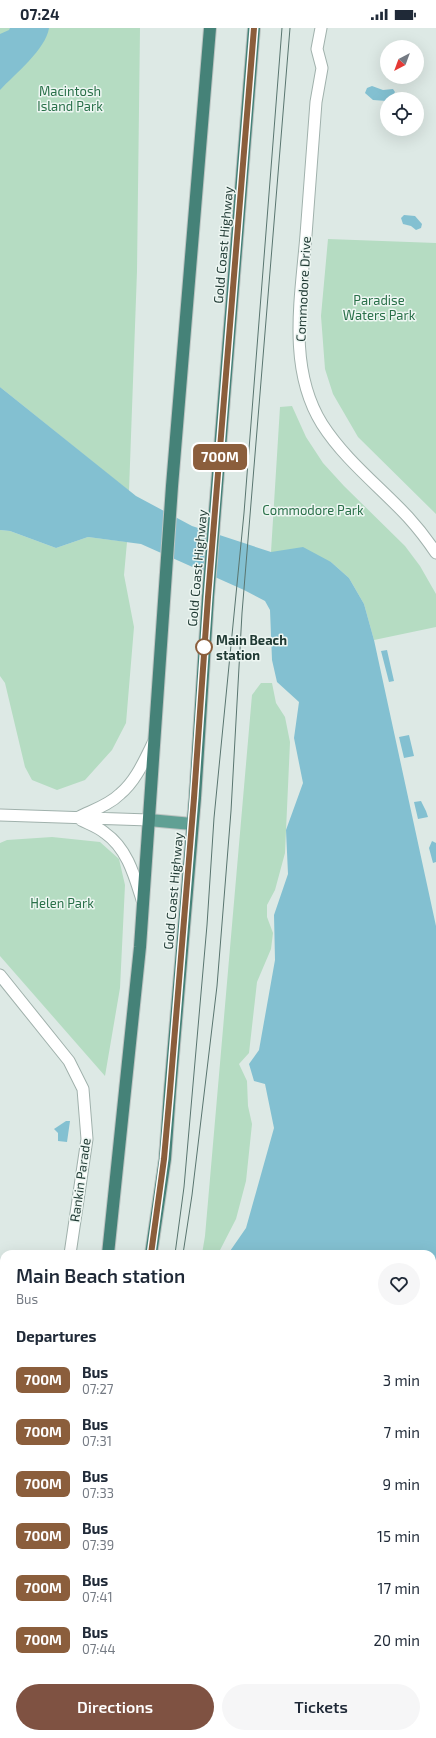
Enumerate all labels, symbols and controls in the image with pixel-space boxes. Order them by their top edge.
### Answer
text: 07:24 [20,5,60,23]
north arrow [380,40,424,84]
map controls [380,40,424,136]
park label: Macintosh Island Park [37,83,103,114]
button: locate [380,92,424,136]
street label: Gold Coast Highway [210,186,236,304]
street label: Commodore Drive [292,236,314,342]
park label: Paradise Waters Park [343,292,416,323]
line badge: 700M [192,444,248,470]
text: 700M [201,448,239,465]
park label: Commodore Park [262,502,364,518]
street label: Gold Coast Highway [184,509,210,627]
place label: Main Beach station [216,632,287,663]
marker: Main Beach station [195,638,213,656]
street label: Gold Coast Highway [160,832,186,950]
park label: Helen Park [30,895,94,911]
street label: Rankin Parade [66,1137,94,1223]
button: heart [378,1263,420,1305]
text: Main Beach station [16,1264,185,1287]
text: Bus [16,1291,38,1307]
text: Departures [16,1327,96,1345]
text: Bus [82,1363,108,1381]
text: 700M [24,1371,62,1388]
text: 3 min [383,1371,420,1389]
text: 07:27 [82,1381,113,1397]
text: Bus [82,1415,108,1433]
text: 700M [24,1423,62,1440]
text: 7 min [383,1423,420,1441]
text: 07:31 [82,1433,112,1449]
text: Bus [82,1467,108,1485]
text: 700M [24,1475,62,1492]
text: 9 min [382,1475,420,1493]
text: 07:33 [82,1485,114,1501]
text: Bus [82,1519,108,1537]
text: 700M [24,1527,62,1544]
text: 15 min [377,1527,420,1545]
text: 07:39 [82,1537,114,1553]
text: Bus [82,1571,108,1589]
text: 700M [24,1579,62,1596]
text: 17 min [377,1579,420,1597]
text: 07:41 [82,1589,113,1605]
text: Bus [82,1623,108,1641]
text: 700M [24,1631,62,1648]
text: 20 min [374,1631,420,1649]
text: 07:44 [82,1641,115,1657]
button: Directions [16,1684,214,1730]
button: Tickets [222,1684,420,1730]

